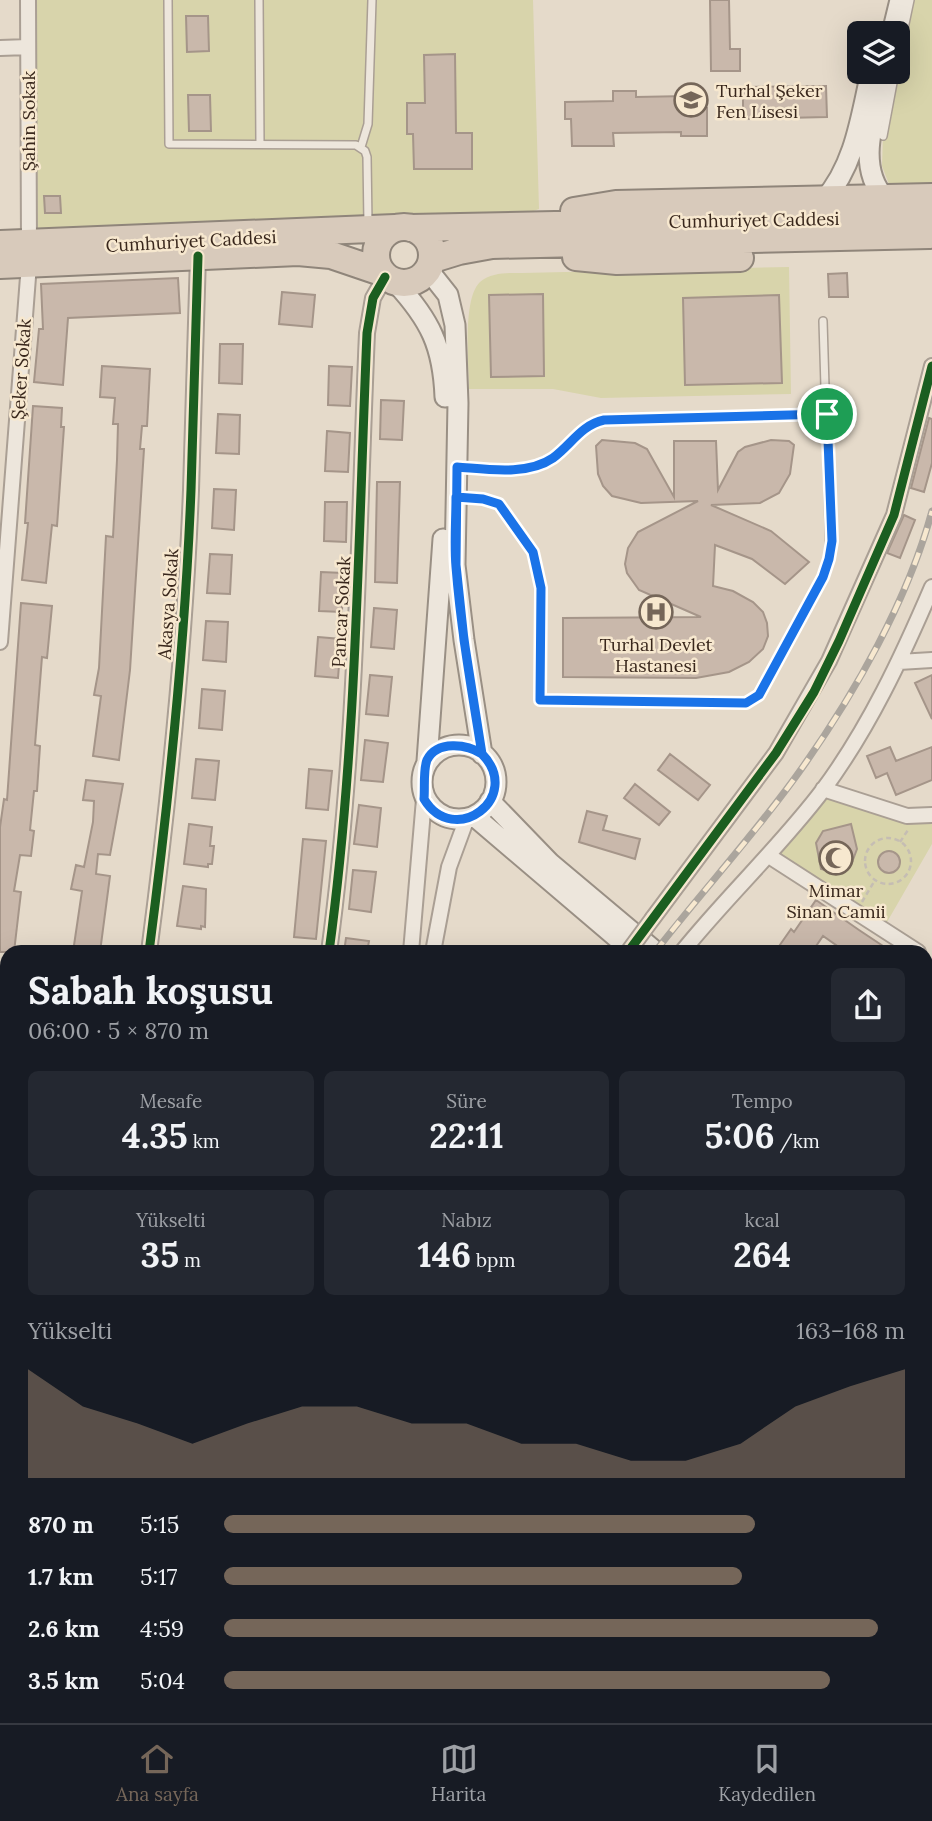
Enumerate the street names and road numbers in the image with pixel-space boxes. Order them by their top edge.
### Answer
street label: Şahin Sokak [17,70,40,171]
street label: Cumhuriyet Caddesi [668,207,840,233]
street label: Cumhuriyet Caddesi [105,225,277,257]
street label: Şeker Sokak [6,317,36,420]
street label: Akasya Sokak [153,547,183,661]
street label: Pancar Sokak [327,555,355,668]

